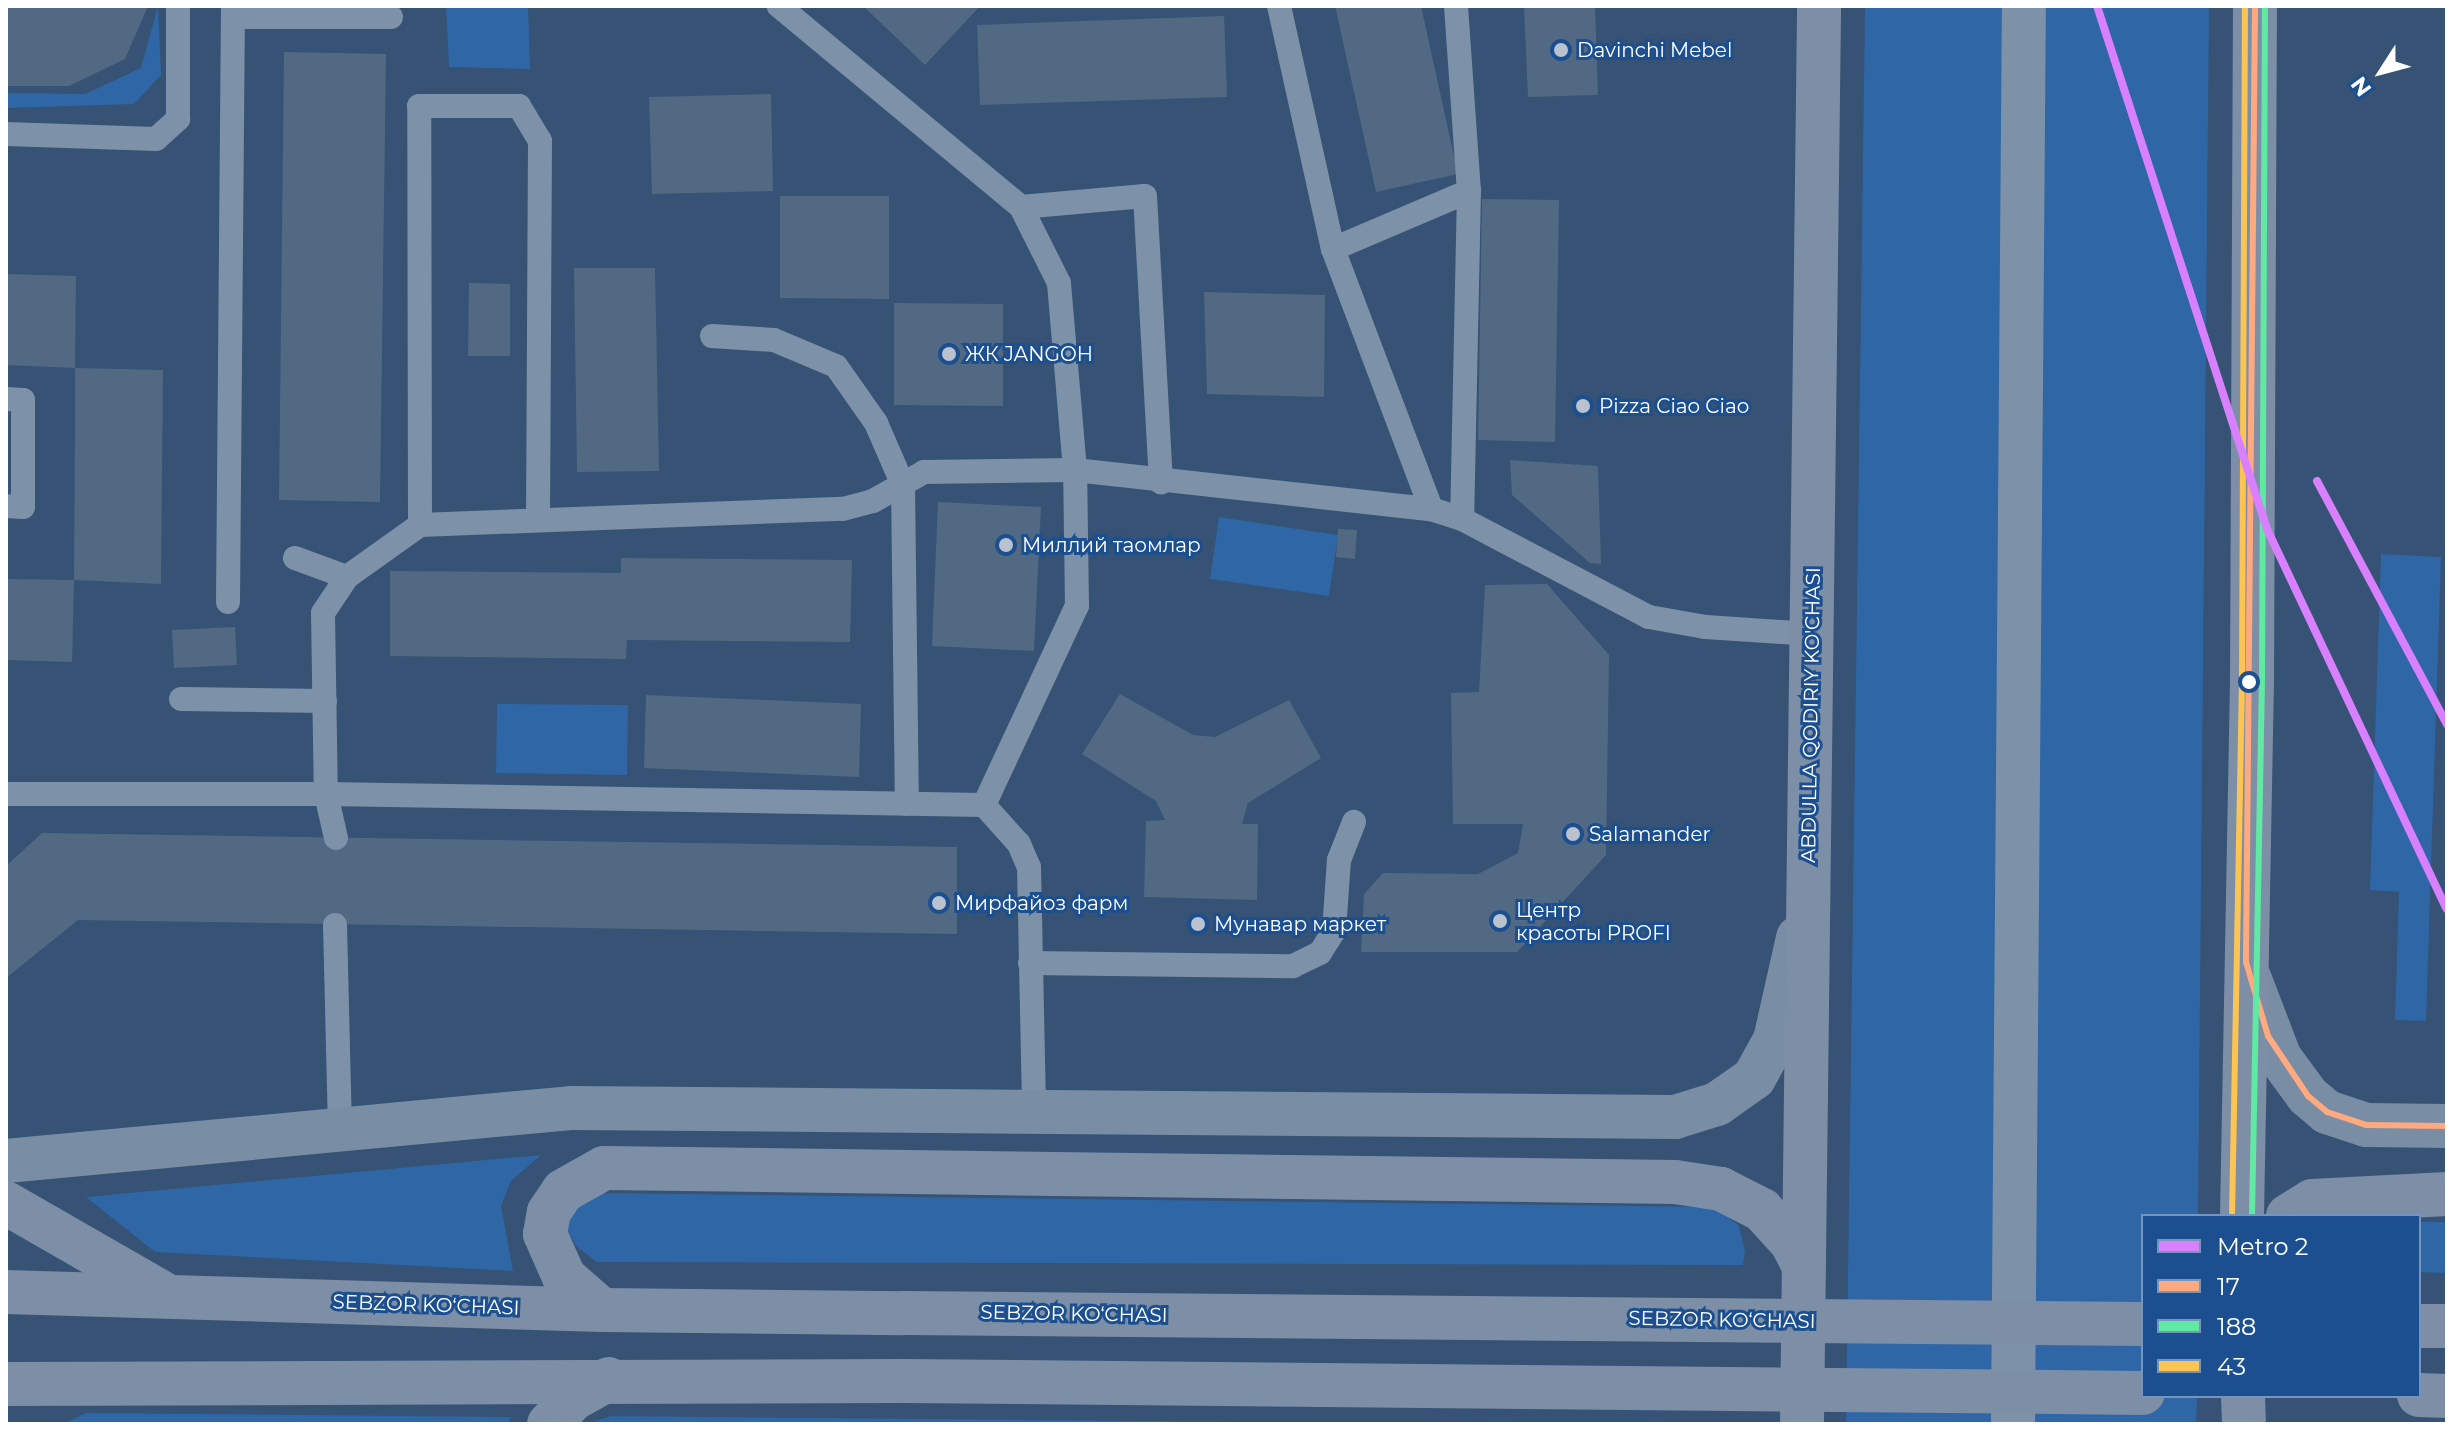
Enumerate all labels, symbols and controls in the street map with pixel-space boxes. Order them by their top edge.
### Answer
north arrow [2341,32,2421,112]
place label: Davinchi Mebel [1577,38,1732,62]
marker: Davinchi Mebel [1552,41,1570,59]
text: N [2345,71,2377,102]
place label: ЖК JANGOH [965,342,1093,366]
marker: ЖК JANGOH [940,345,958,363]
place label: Pizza Ciao Ciao [1599,394,1749,418]
marker: Pizza Ciao Ciao [1574,397,1592,415]
place label: Миллий таомлар [1022,533,1201,557]
marker: Миллий таомлар [997,536,1015,554]
street label: ABDULLA QODIRIY KO'CHASI [1796,567,1826,863]
unlabelled marker [2241,674,2257,690]
place label: Salamander [1589,822,1710,846]
marker: Salamander [1564,825,1582,843]
place label: Мирфайоз фарм [955,891,1128,915]
marker: Мирфайоз фарм [930,894,948,912]
place label: Центр красоты PROFI [1516,898,1671,945]
place label: Мунавар маркет [1214,912,1386,936]
marker: Центр красоты PROFI [1491,912,1509,930]
marker: Мунавар маркет [1189,915,1207,933]
legend [2141,1214,2421,1398]
text: Metro 2 [2217,1232,2308,1261]
text: 17 [2217,1272,2240,1301]
street label: SEBZOR KO‘CHASI [332,1290,520,1320]
street label: SEBZOR KO‘CHASI [980,1300,1168,1328]
street label: SEBZOR KO‘CHASI [1628,1306,1816,1334]
text: 188 [2217,1312,2256,1341]
text: 43 [2217,1352,2246,1381]

